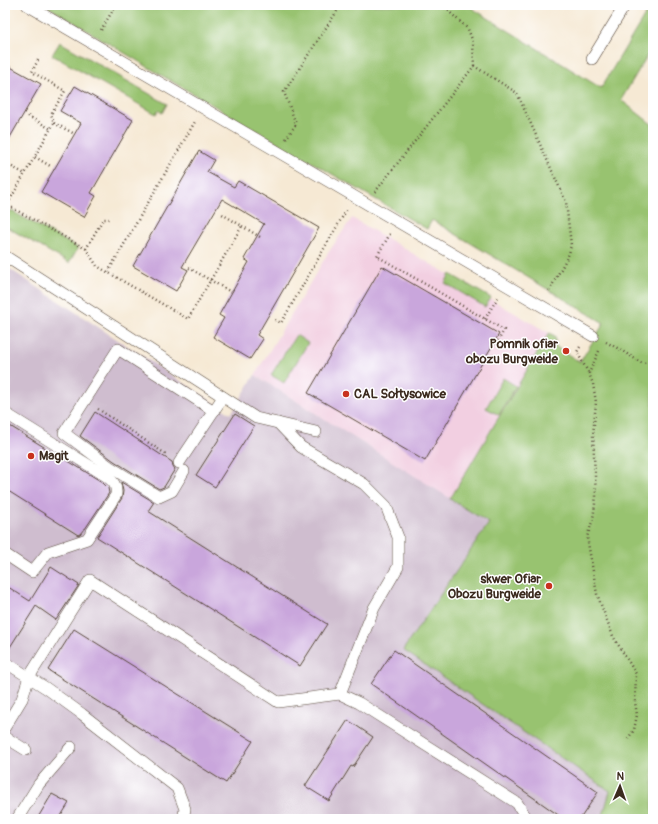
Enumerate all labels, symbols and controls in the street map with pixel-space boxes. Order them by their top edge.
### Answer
place label: Pomnik ofiar obozu Burgweide [465,336,559,367]
marker: Pomnik ofiar obozu Burgweide [561,346,571,356]
place label: CAL Sołtysowice [354,386,447,402]
marker: CAL Sołtysowice [341,389,351,399]
place label: Magit [39,448,69,464]
marker: Magit [26,451,36,461]
place label: skwer Ofiar Obozu Burgweide [448,571,542,602]
marker: skwer Ofiar Obozu Burgweide [544,581,554,591]
north arrow [600,766,640,806]
text: N [616,770,625,783]

